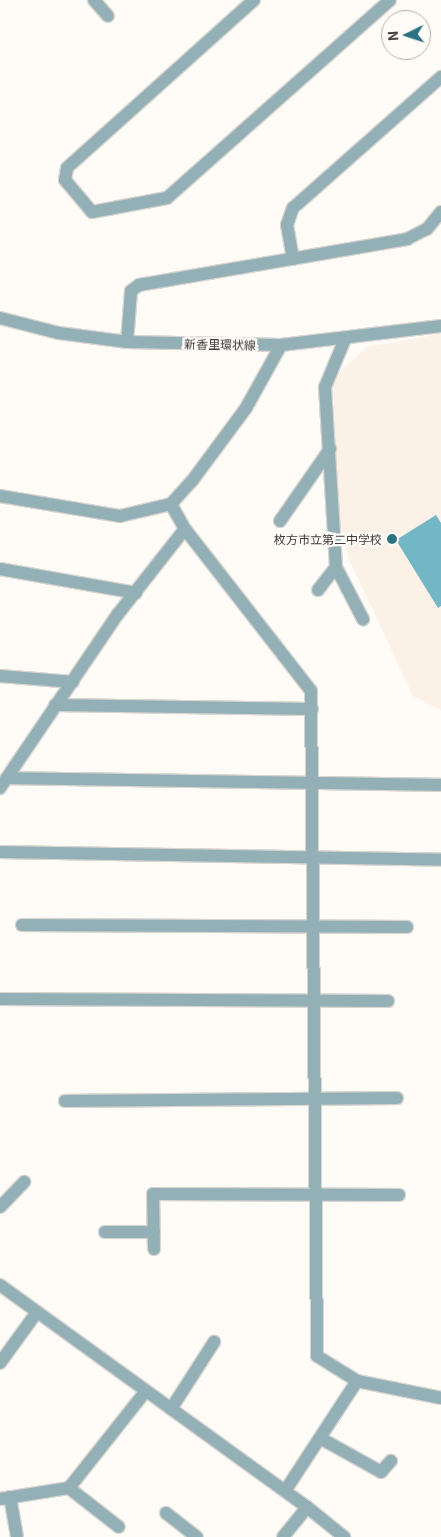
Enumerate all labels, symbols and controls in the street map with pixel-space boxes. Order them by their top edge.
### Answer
north arrow [381,10,431,60]
text: N [382,30,402,42]
street label: 新香里環状線 [184,336,256,352]
place label: 枚方市立第二中学校 [274,532,382,546]
marker: 枚方市立第二中学校 [386,533,398,545]

